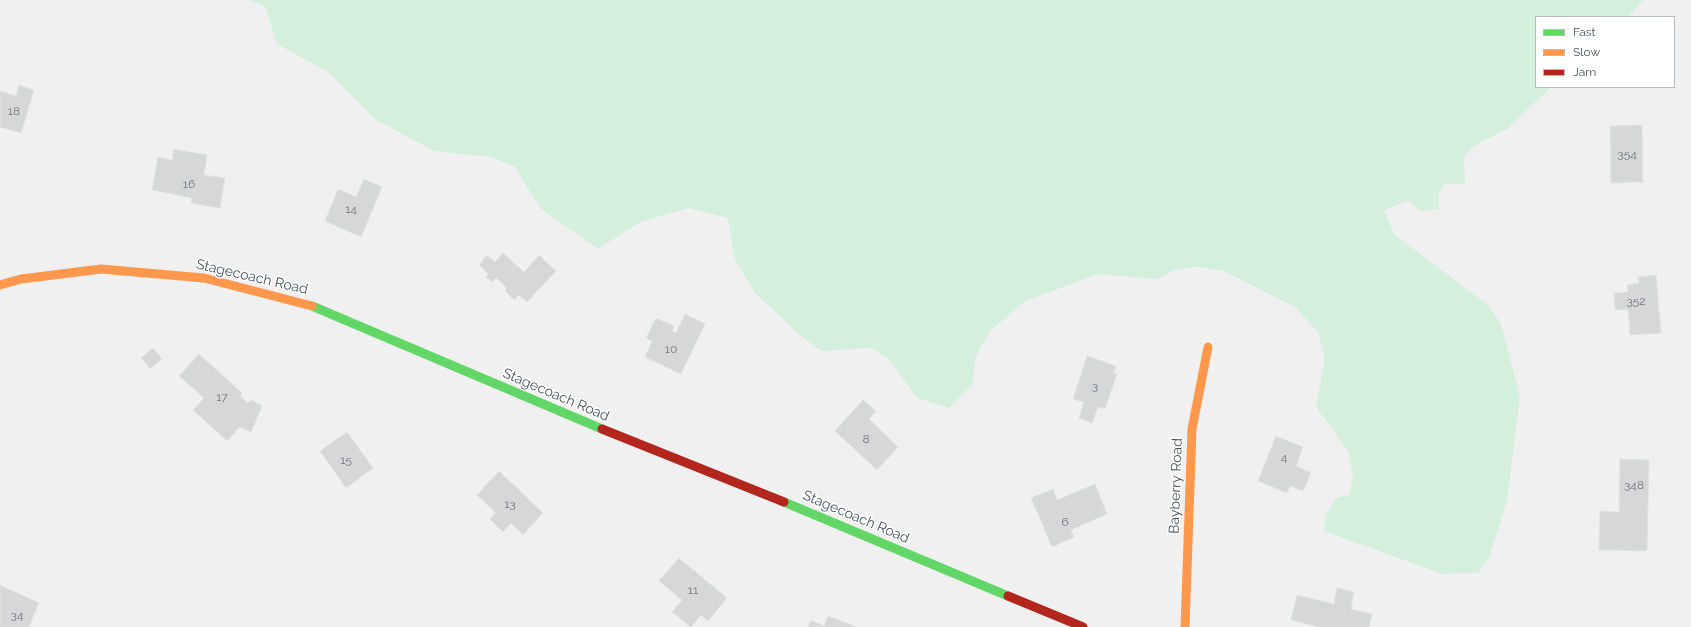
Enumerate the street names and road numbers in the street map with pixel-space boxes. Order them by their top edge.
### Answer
street label: Stagecoach Road [195,256,309,298]
street label: Stagecoach Road [500,365,612,425]
street label: Bayberry Road [1166,438,1186,534]
street label: Stagecoach Road [800,487,912,547]

